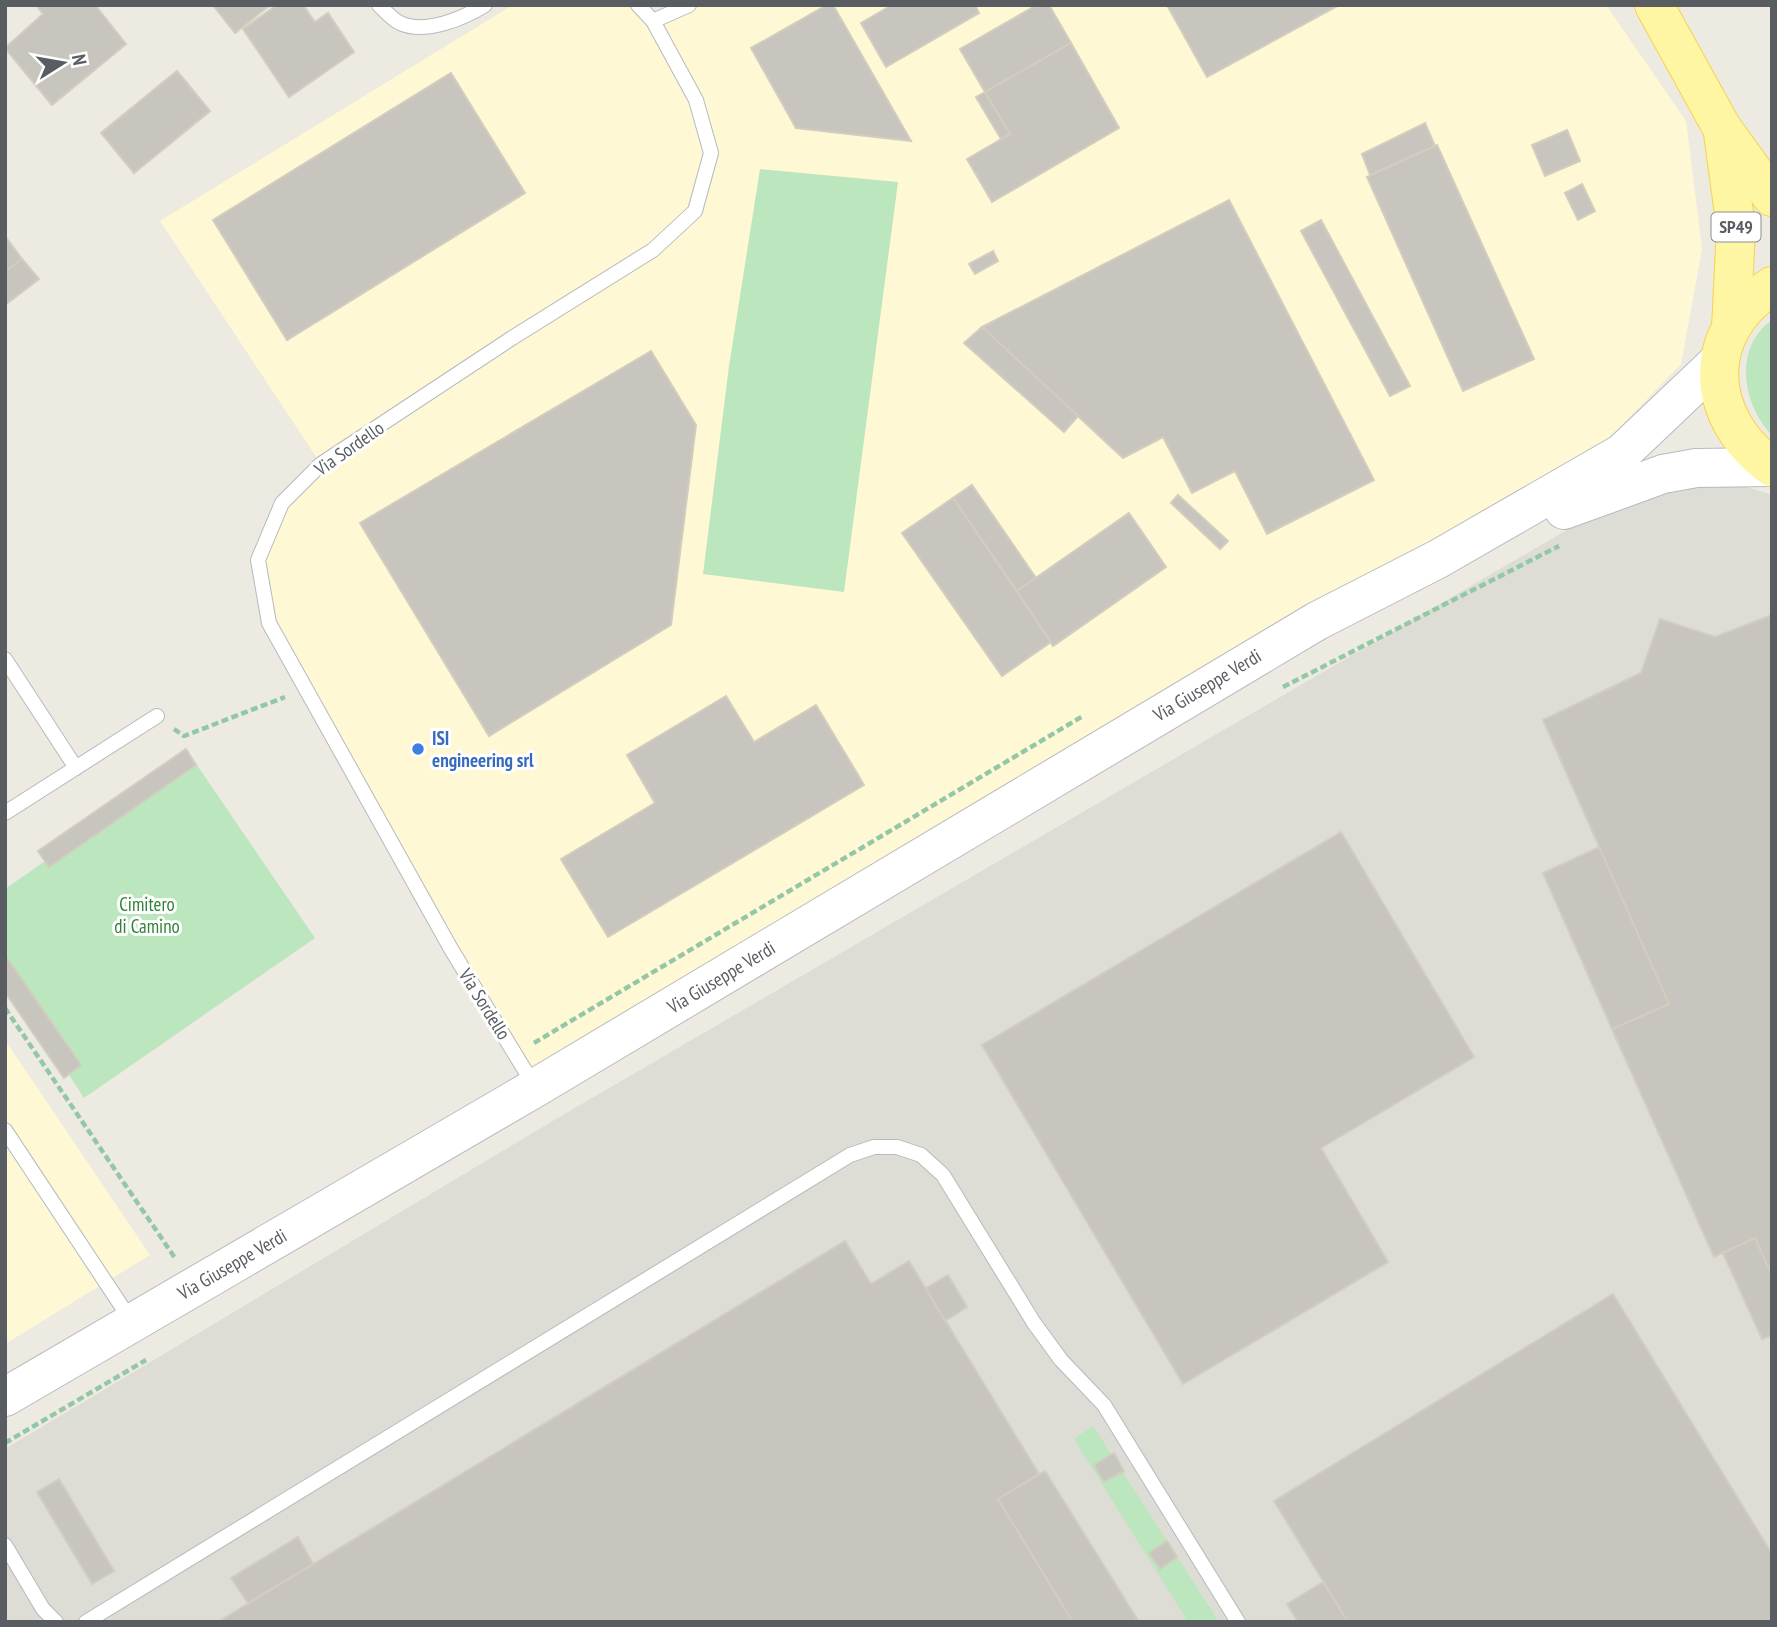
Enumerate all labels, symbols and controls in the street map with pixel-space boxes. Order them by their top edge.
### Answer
north arrow [28,28,98,98]
text: N [67,52,92,67]
road number: SP49 [1712,212,1760,242]
street label: Via Sordello [309,415,388,481]
street label: Via Giuseppe Verdi [1148,643,1265,727]
place label: ISI engineering srl [432,726,534,772]
marker: ISI engineering srl [410,741,426,757]
park label: Cimitero di Camino [114,892,180,938]
street label: Via Giuseppe Verdi [662,935,779,1019]
street label: Via Sordello [453,963,516,1044]
street label: Via Giuseppe Verdi [172,1223,291,1305]

